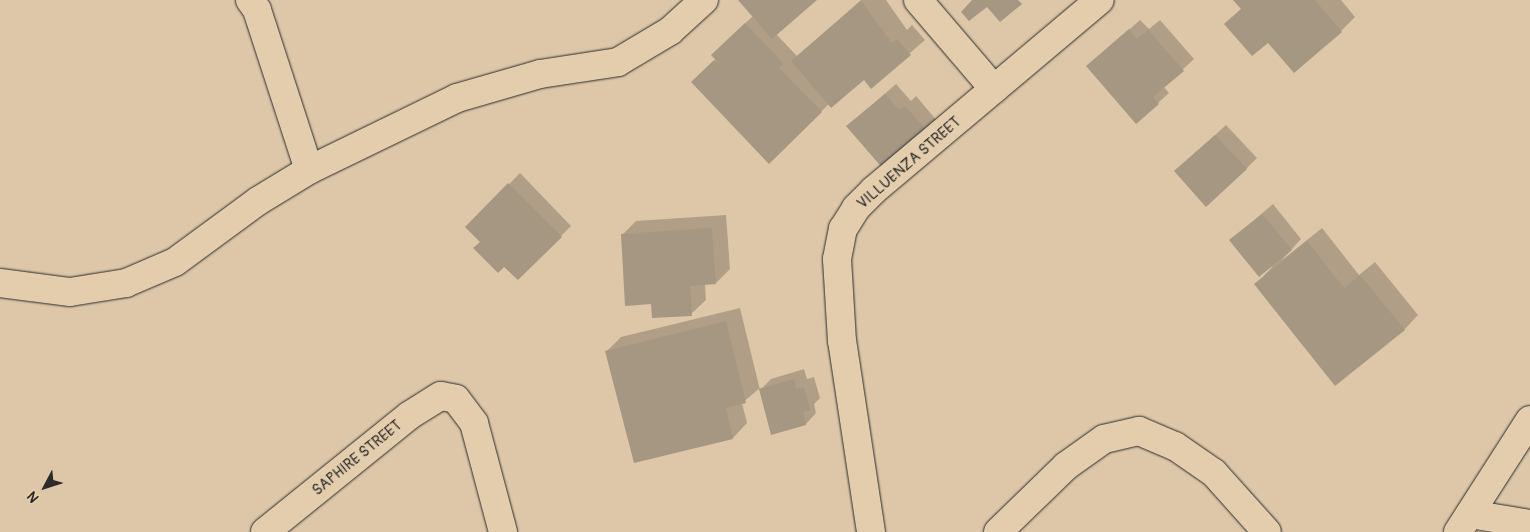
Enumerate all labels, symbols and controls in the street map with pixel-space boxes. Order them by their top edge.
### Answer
street label: VILLUENZA STREET [854,113,964,213]
street label: SAPHIRE STREET [309,416,405,500]
north arrow [20,462,70,512]
text: N [24,488,43,506]

